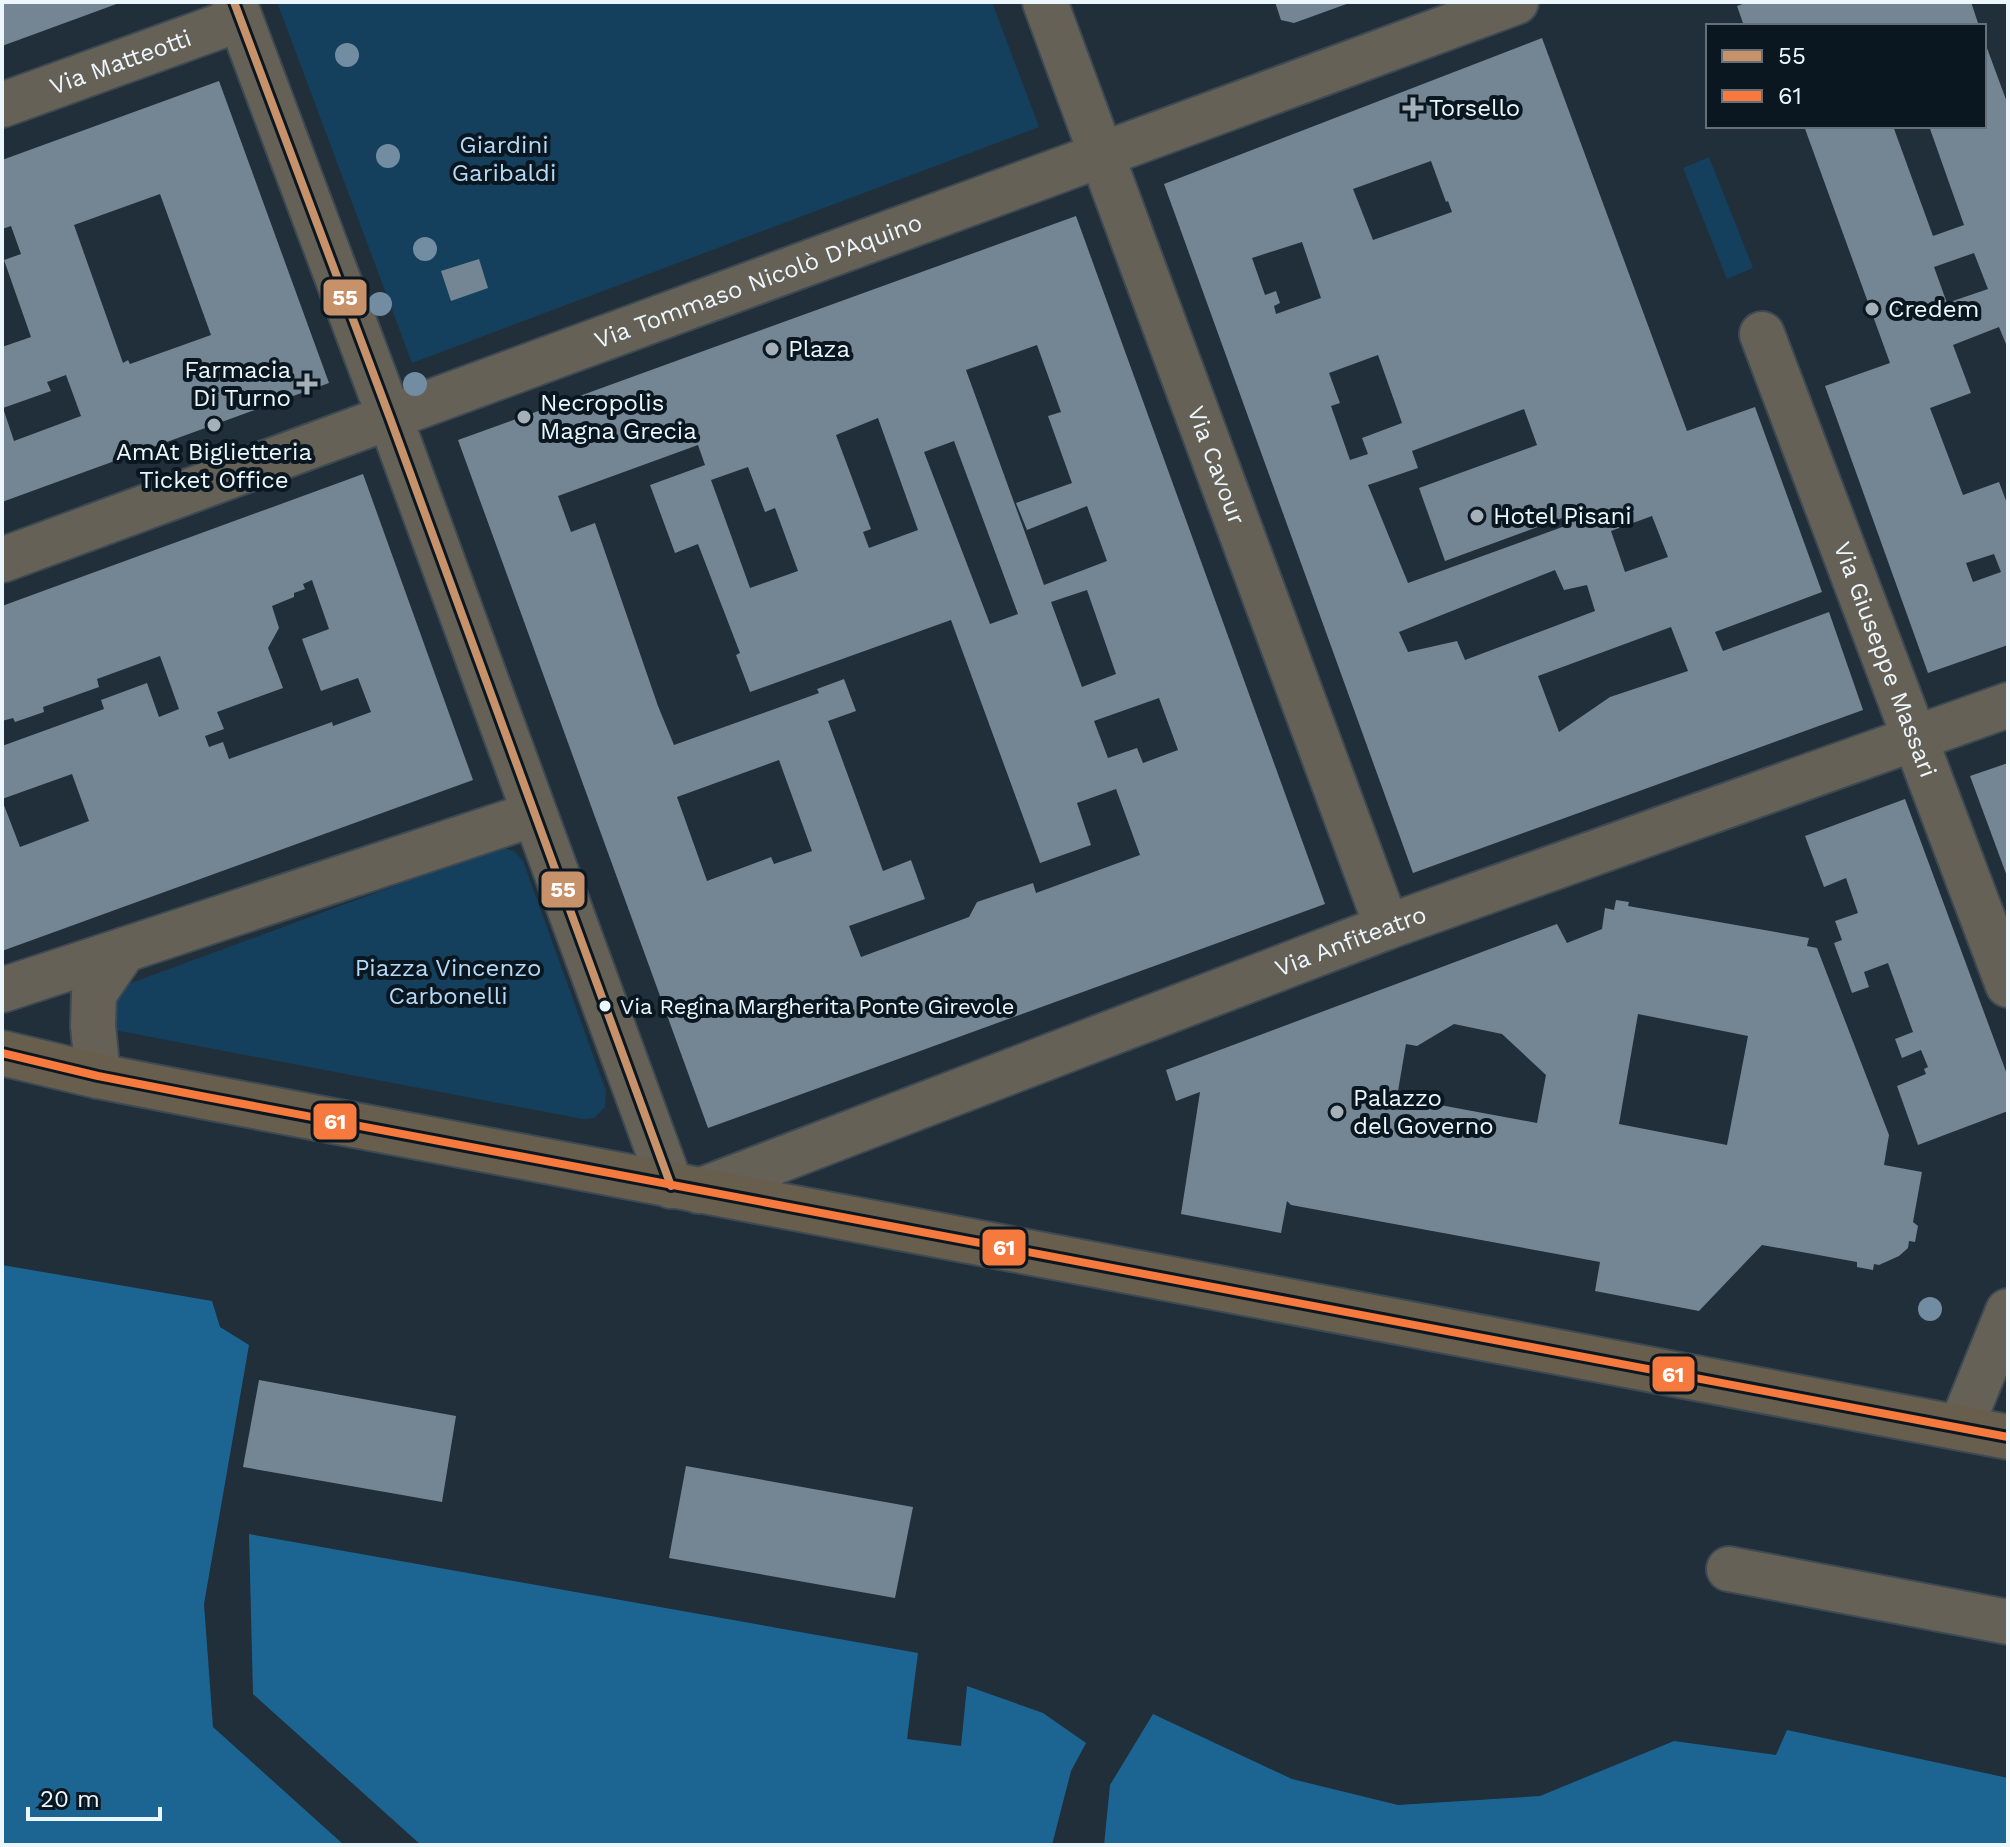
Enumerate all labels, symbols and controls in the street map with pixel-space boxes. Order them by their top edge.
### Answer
street label: Via Matteotti [46,24,195,101]
legend [1706,24,1986,128]
text: 55 [1778,42,1806,70]
text: 61 [1778,82,1802,110]
place label: Torsello [1429,94,1520,122]
marker: Torsello [1404,99,1422,117]
park label: Giardini Garibaldi [452,131,556,187]
street label: Via Tommaso Nicolò D'Aquino [591,208,926,354]
line badge: 55 [322,278,368,317]
text: 55 [332,285,358,310]
place label: Credem [1888,295,1980,323]
marker: Credem [1863,300,1881,318]
place label: Plaza [788,335,850,363]
marker: Plaza [763,340,781,358]
place label: Farmacia Di Turno [184,356,291,412]
marker: Farmacia Di Turno [298,375,316,393]
place label: Necropolis Magna Grecia [540,389,697,445]
street label: Via Cavour [1182,402,1251,529]
marker: Necropolis Magna Grecia [515,408,533,426]
marker: AmAt Biglietteria Ticket Office [205,416,223,434]
place label: AmAt Biglietteria Ticket Office [116,438,312,494]
place label: Hotel Pisani [1493,502,1632,530]
marker: Hotel Pisani [1468,507,1486,525]
street label: Via Giuseppe Massari [1828,538,1942,781]
line badge: 55 [540,870,586,909]
text: 55 [550,877,576,902]
street label: Via Anfiteatro [1271,900,1430,983]
park label: Piazza Vincenzo Carbonelli [355,954,541,1010]
place label: Via Regina Margherita Ponte Girevole [620,994,1014,1019]
marker: Via Regina Margherita Ponte Girevole [597,998,613,1014]
place label: Palazzo del Governo [1353,1084,1494,1140]
line badge: 61 [312,1102,358,1141]
marker: Palazzo del Governo [1328,1103,1346,1121]
text: 61 [324,1109,346,1134]
line badge: 61 [981,1228,1027,1267]
text: 61 [993,1235,1015,1260]
line badge: 61 [1651,1355,1696,1393]
text: 61 [1662,1362,1684,1387]
scale bar [28,1771,160,1821]
text: 20 m [40,1785,100,1813]

